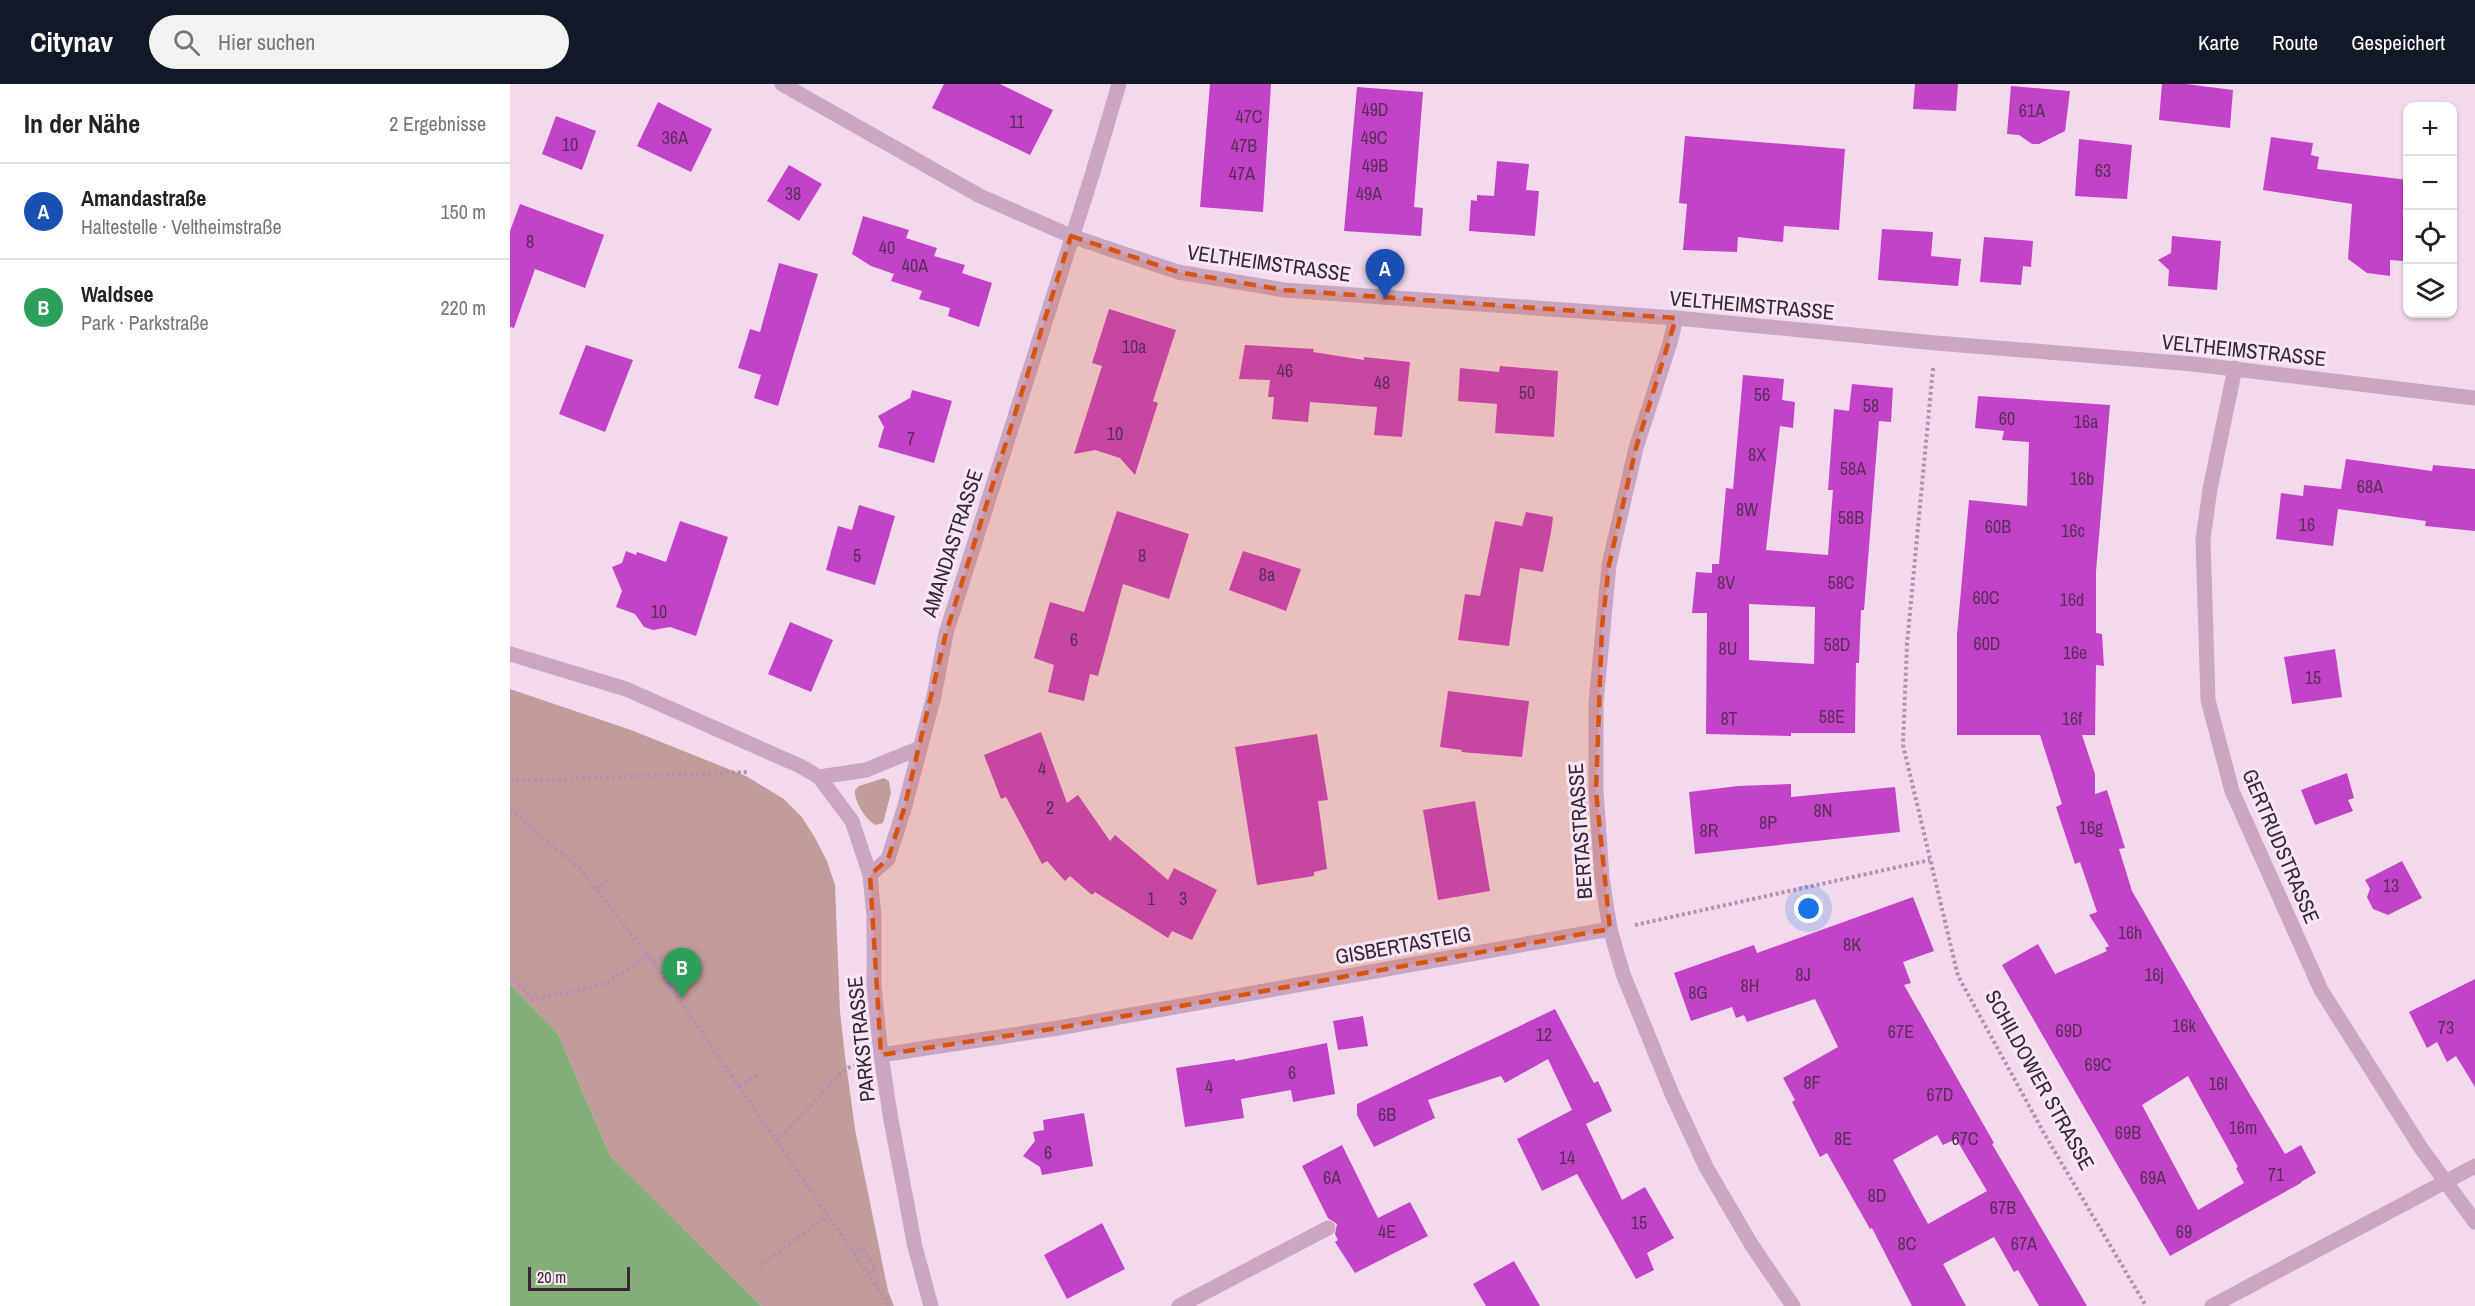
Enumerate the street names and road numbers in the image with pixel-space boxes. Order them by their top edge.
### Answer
street label: VELTHEIMSTRASSE [1185,237,1353,289]
street label: VELTHEIMSTRASSE [1668,283,1836,327]
street label: VELTHEIMSTRASSE [2160,327,2328,373]
street label: AMANDASTRASSE [914,465,990,622]
street label: BERTASTRASSE [1561,762,1599,900]
street label: GERTRUDSTRASSE [2235,764,2327,928]
street label: GISBERTASTEIG [1333,919,1473,971]
street label: PARKSTRASSE [840,975,882,1103]
street label: SCHILDOWER STRASSE [1978,985,2102,1175]

